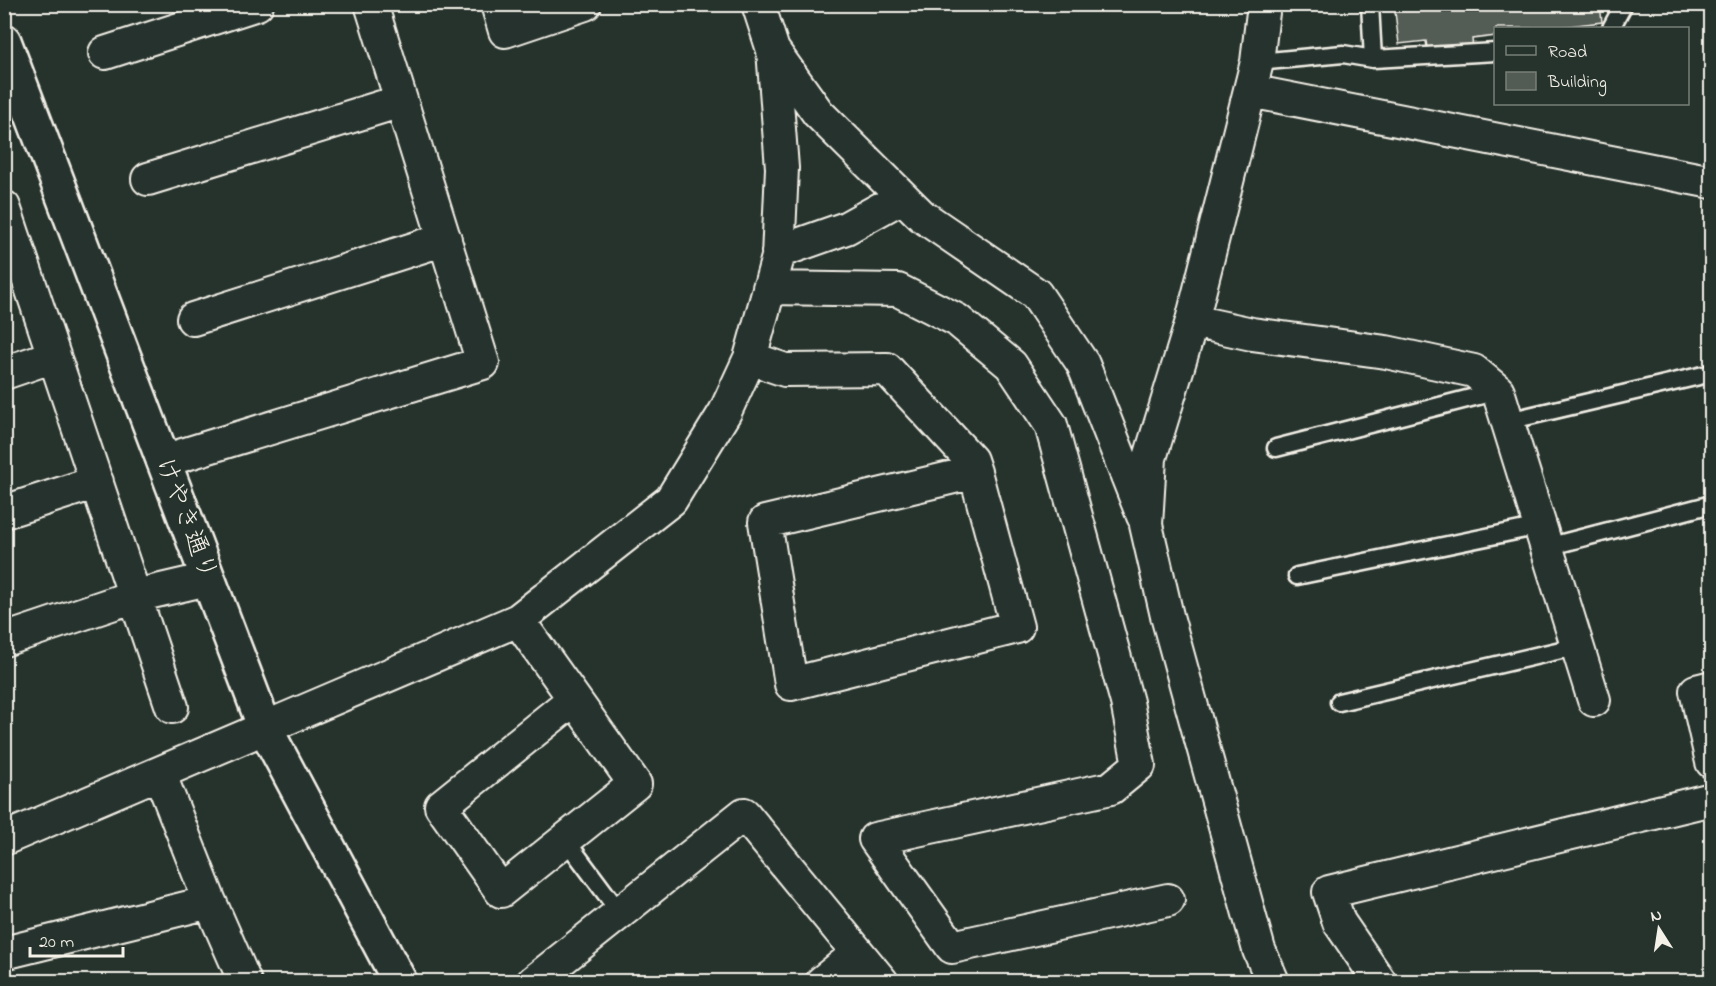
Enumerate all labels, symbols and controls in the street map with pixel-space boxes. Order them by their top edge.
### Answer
legend [1494,27,1689,105]
text: Road [1548,40,1587,66]
text: Building [1547,70,1607,97]
street label: けやき通り [144,452,226,586]
north arrow [1629,899,1689,959]
text: N [1649,903,1664,929]
scale bar [30,920,123,958]
text: 20 m [39,930,74,956]

